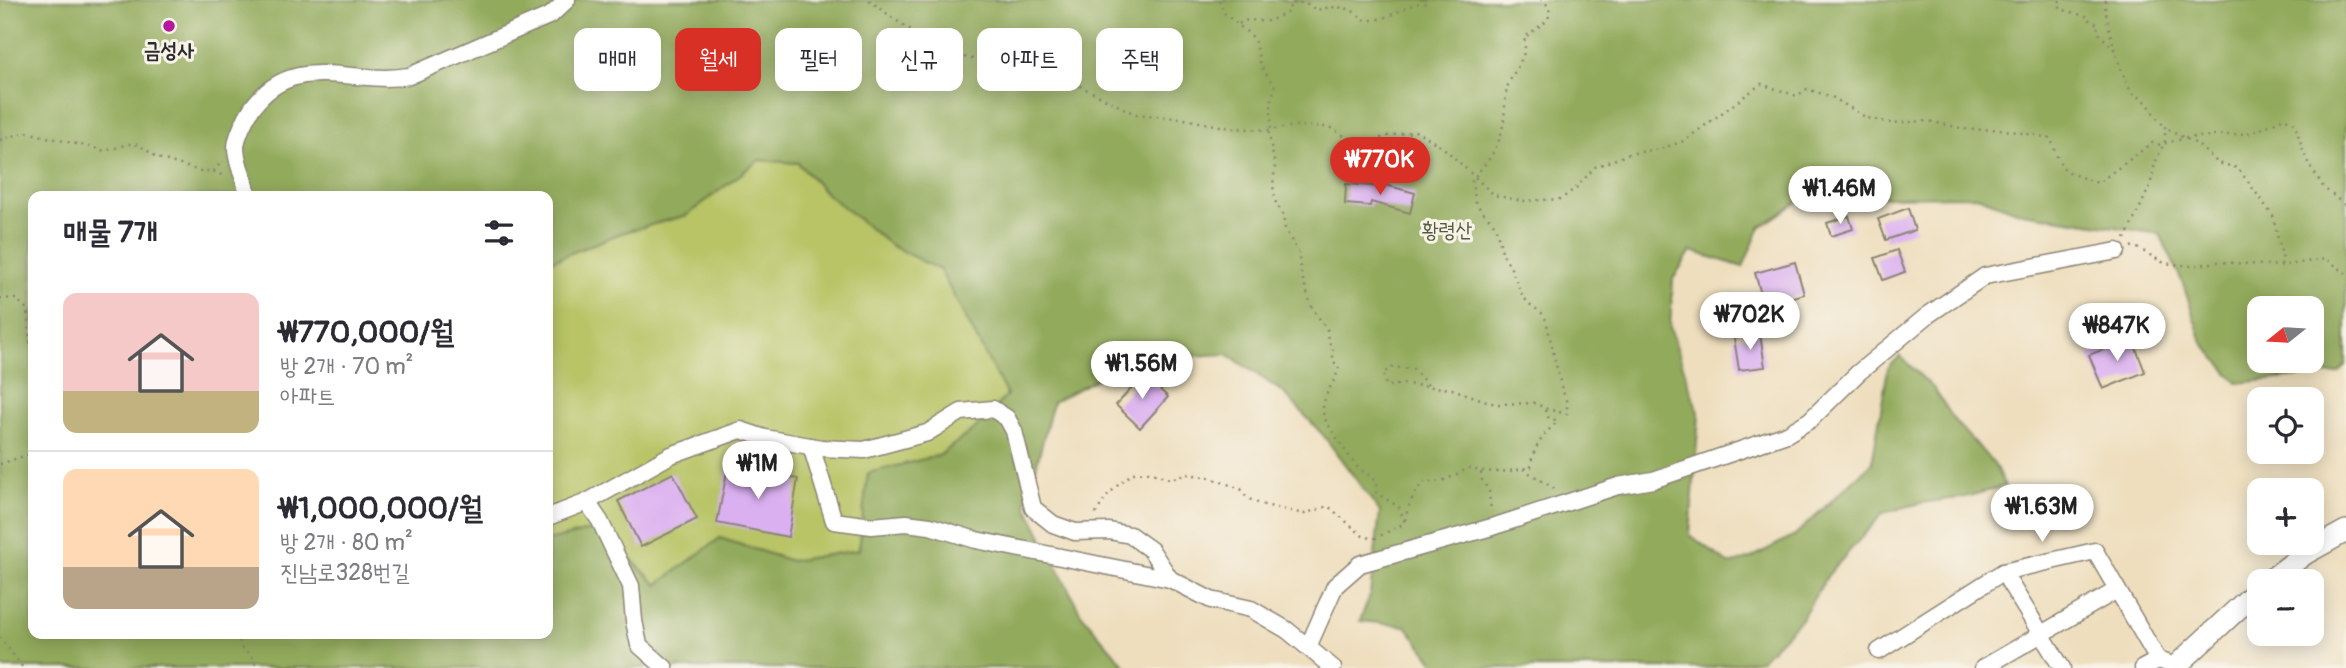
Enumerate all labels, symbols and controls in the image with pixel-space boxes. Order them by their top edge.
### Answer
marker: 금성사 [161,18,177,34]
chip: 매매 [574,28,661,91]
chip: 월세 [675,28,761,91]
chip: 필터 [775,28,862,91]
chip: 신규 [876,28,963,91]
chip: 아파트 [977,28,1082,91]
chip: 주택 [1096,28,1183,91]
place label: 금성사 [144,37,194,64]
pin: ₩770K [1331,138,1429,197]
text: ₩770K [1346,145,1414,174]
pin: ₩1.46M [1783,166,1897,226]
text: ₩1.46M [1804,174,1876,203]
text: 매물 7개 [63,214,158,251]
icon: filters [480,214,518,252]
park label: 황령산 [1422,217,1472,244]
pin: ₩702K [1701,292,1799,352]
north arrow [2247,296,2324,373]
map controls [2247,296,2324,646]
text: ₩702K [1716,300,1784,329]
pin: ₩847K [2068,304,2166,363]
text: ₩847K [2085,311,2149,340]
text: ₩770,000/월 [280,314,454,351]
icon: home [119,321,203,405]
pin: ₩1.56M [1085,342,1199,401]
text: ₩1.56M [1107,349,1177,378]
text: 방 2개 · 70 m² [280,352,413,381]
text: 아파트 [280,382,336,411]
button: locate [2247,387,2324,464]
pin: ₩1M [724,442,792,501]
text: ₩1M [738,449,778,478]
button: + [2247,478,2324,555]
pin: ₩1.63M [1985,484,2099,544]
text: ₩1,000,000/월 [280,490,483,527]
text: ₩1.63M [2007,492,2077,521]
icon: home [119,497,203,581]
text: 방 2개 · 80 m² [280,528,413,557]
text: 진남로328번길 [280,558,410,587]
button: − [2247,569,2324,646]

